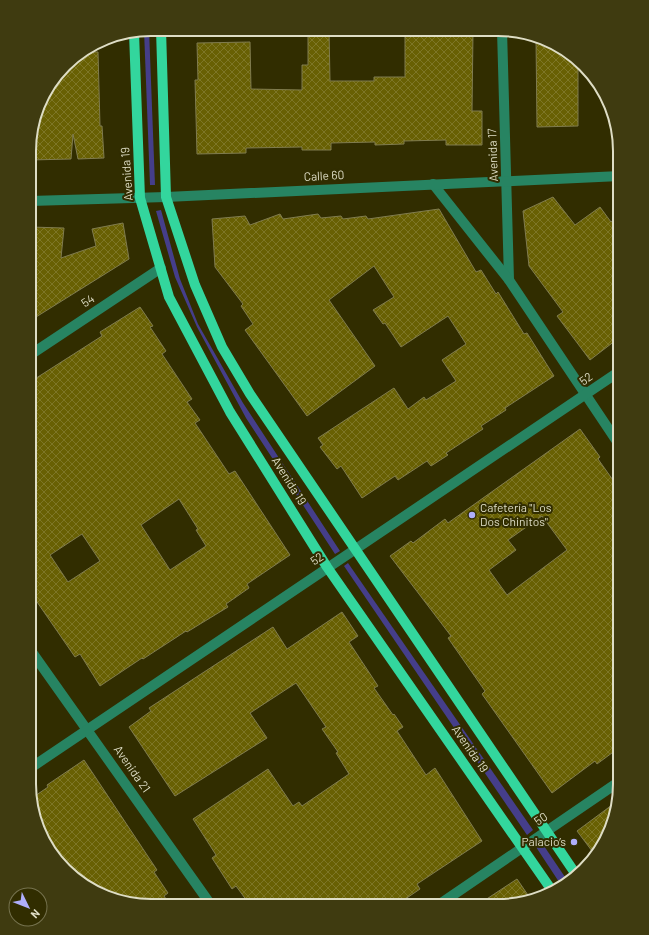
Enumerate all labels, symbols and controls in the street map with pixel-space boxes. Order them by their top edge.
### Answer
street label: Avenida 17 [484,128,500,182]
street label: Avenida 19 [117,147,135,201]
street label: Calle 60 [303,167,345,183]
street label: 54 [78,291,97,310]
street label: 52 [576,369,595,388]
street label: Avenida 19 [270,454,310,507]
place label: Cafetería "Los Dos Chinitos" [480,500,552,528]
marker: Cafetería "Los Dos Chinitos" [467,510,477,520]
street label: 52 [307,549,326,567]
street label: Avenida 19 [450,722,492,775]
street label: Avenida 21 [112,742,154,795]
street label: 50 [531,809,550,828]
place label: Palacio’s [522,834,566,848]
marker: Palacio’s [569,837,579,847]
north arrow [8,887,48,927]
text: N [28,907,43,921]

